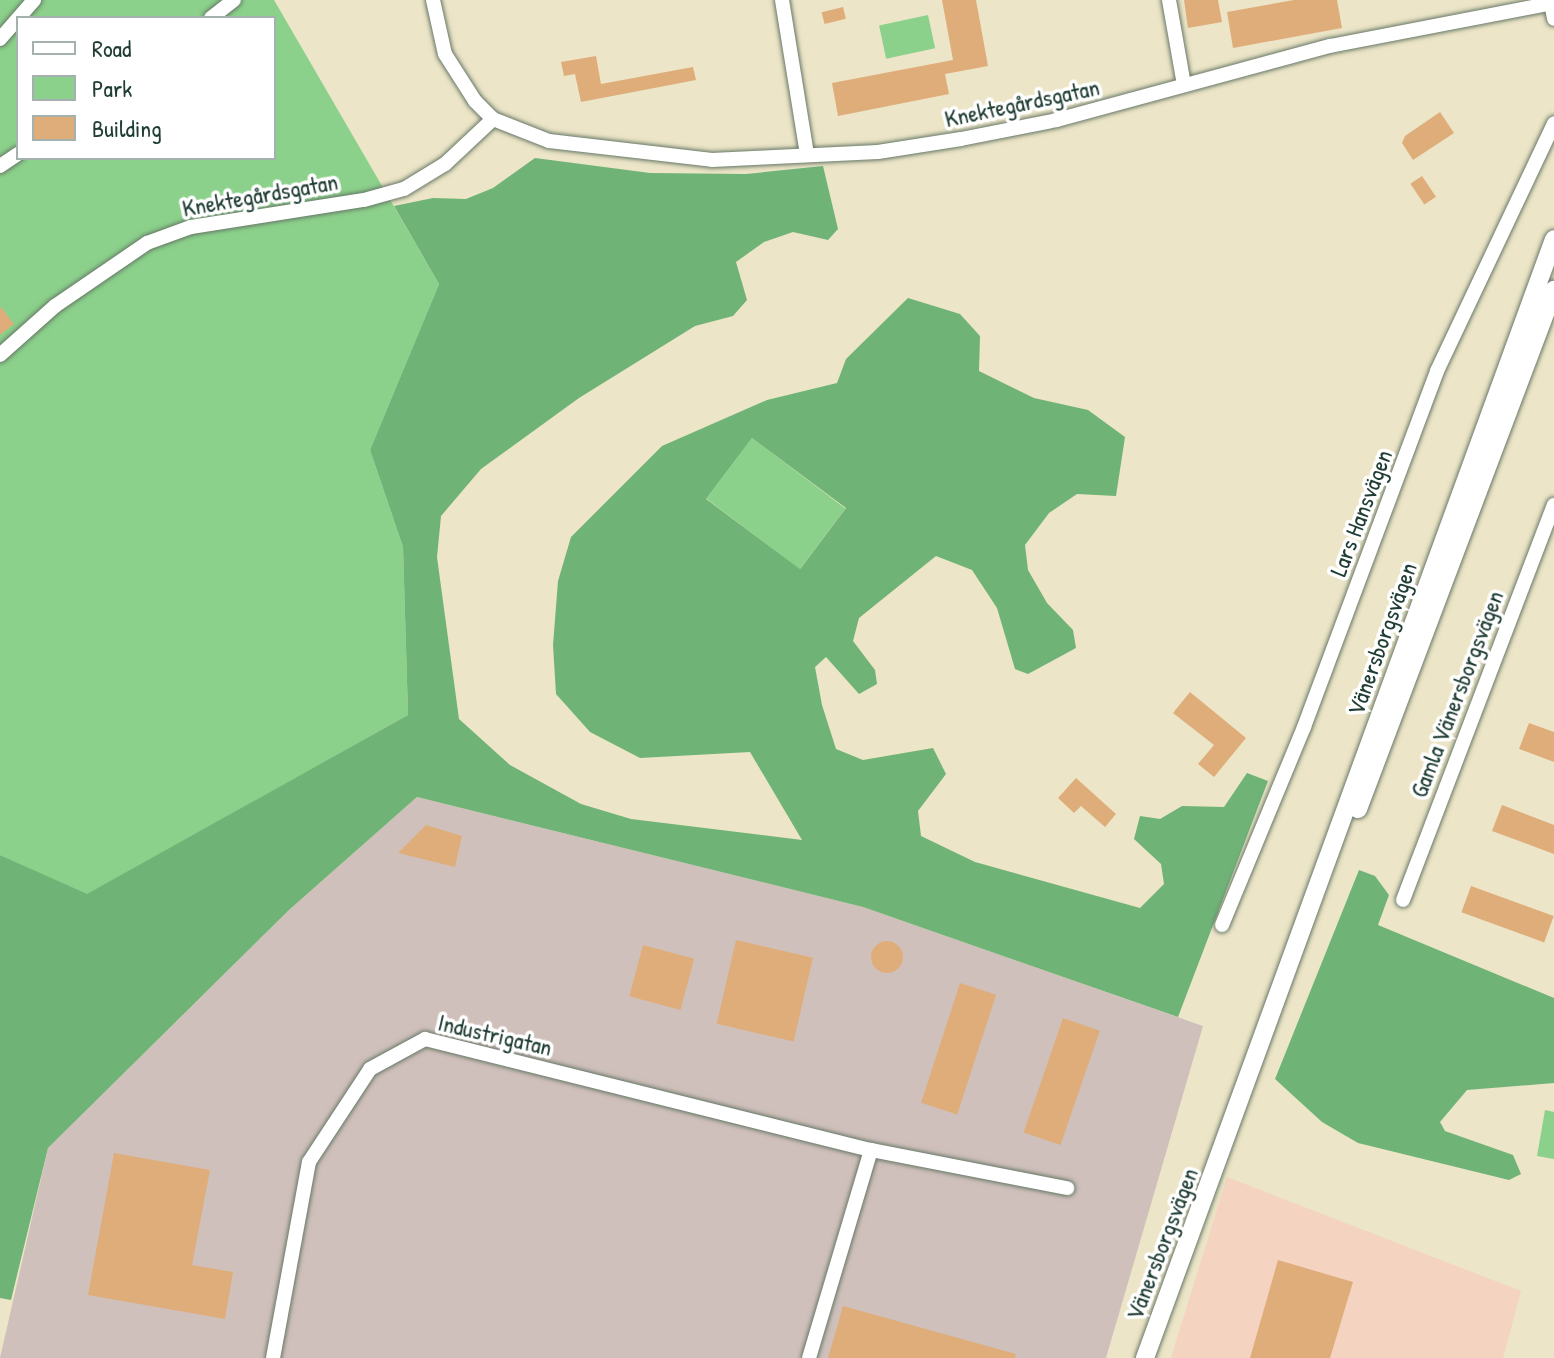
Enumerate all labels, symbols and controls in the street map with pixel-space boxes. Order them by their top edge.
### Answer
legend [16,16,276,160]
text: Road [92,32,131,64]
text: Park [92,72,132,104]
street label: Knektegårdsgatan [942,73,1102,133]
text: Building [92,112,162,144]
street label: Knektegårdsgatan [180,167,340,223]
street label: Lars Hansvägen [1324,446,1398,580]
street label: Vänersborgsvägen [1341,559,1423,719]
street label: Gamla Vänersborgsvägen [1404,587,1510,801]
street label: Industrigatan [435,1008,555,1062]
street label: Vänersborgsvägen [1120,1164,1204,1324]

